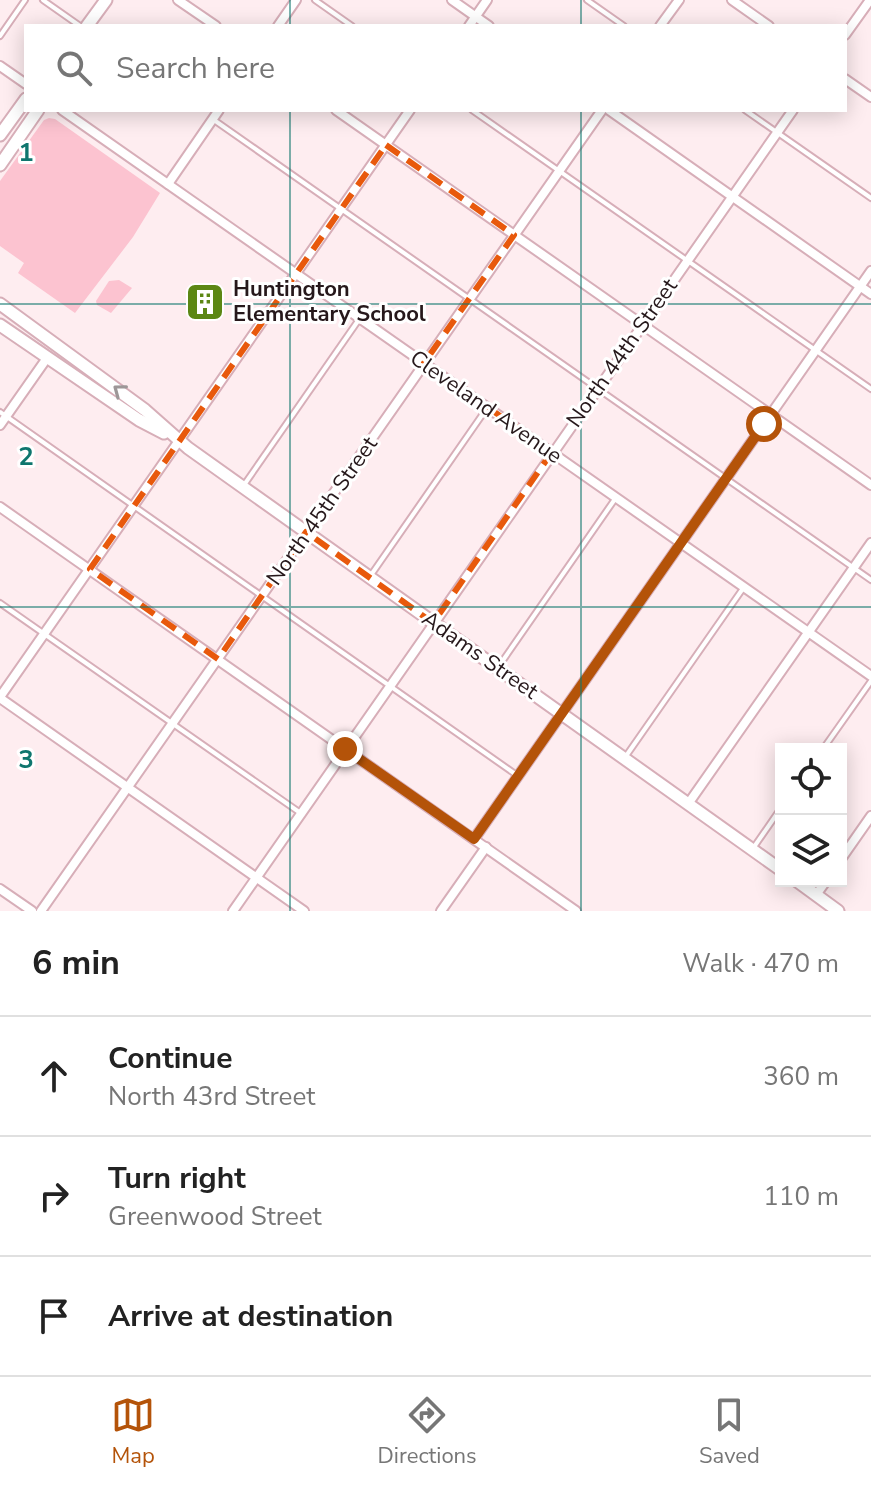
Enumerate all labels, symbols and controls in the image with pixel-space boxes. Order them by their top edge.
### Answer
search box [24,24,847,112]
icon: search [52,46,96,90]
text: Search here [116,48,275,89]
text: 1 [18,135,34,170]
street label: North 44th Street [559,272,685,433]
place label: Huntington Elementary School [233,274,426,329]
building icon: Huntington Elementary School [184,281,226,323]
street label: Cleveland Avenue [404,343,568,471]
one-way arrow [113,386,128,400]
route start [746,406,782,442]
street label: North 45th Street [259,430,385,591]
text: 2 [18,439,34,474]
street label: Adams Street [416,604,544,706]
route end [327,731,363,767]
text: 3 [18,742,34,777]
map controls [775,743,847,887]
button: locate [775,743,847,815]
button: layers [775,815,847,887]
text: 6 min [32,940,120,986]
text: Walk · 470 m [682,946,839,981]
text: Continue [108,1038,233,1079]
icon: ahead [32,1054,76,1098]
text: 360 m [763,1059,839,1094]
text: North 43rd Street [108,1079,315,1114]
text: Turn right [108,1158,246,1199]
icon: right [32,1174,76,1218]
text: 110 m [763,1179,839,1214]
text: Greenwood Street [108,1199,322,1234]
icon: arrive [32,1294,76,1338]
text: Arrive at destination [108,1296,393,1337]
tab: Map [111,1393,155,1471]
tab: Directions [378,1393,477,1471]
tab: Saved [699,1393,760,1471]

